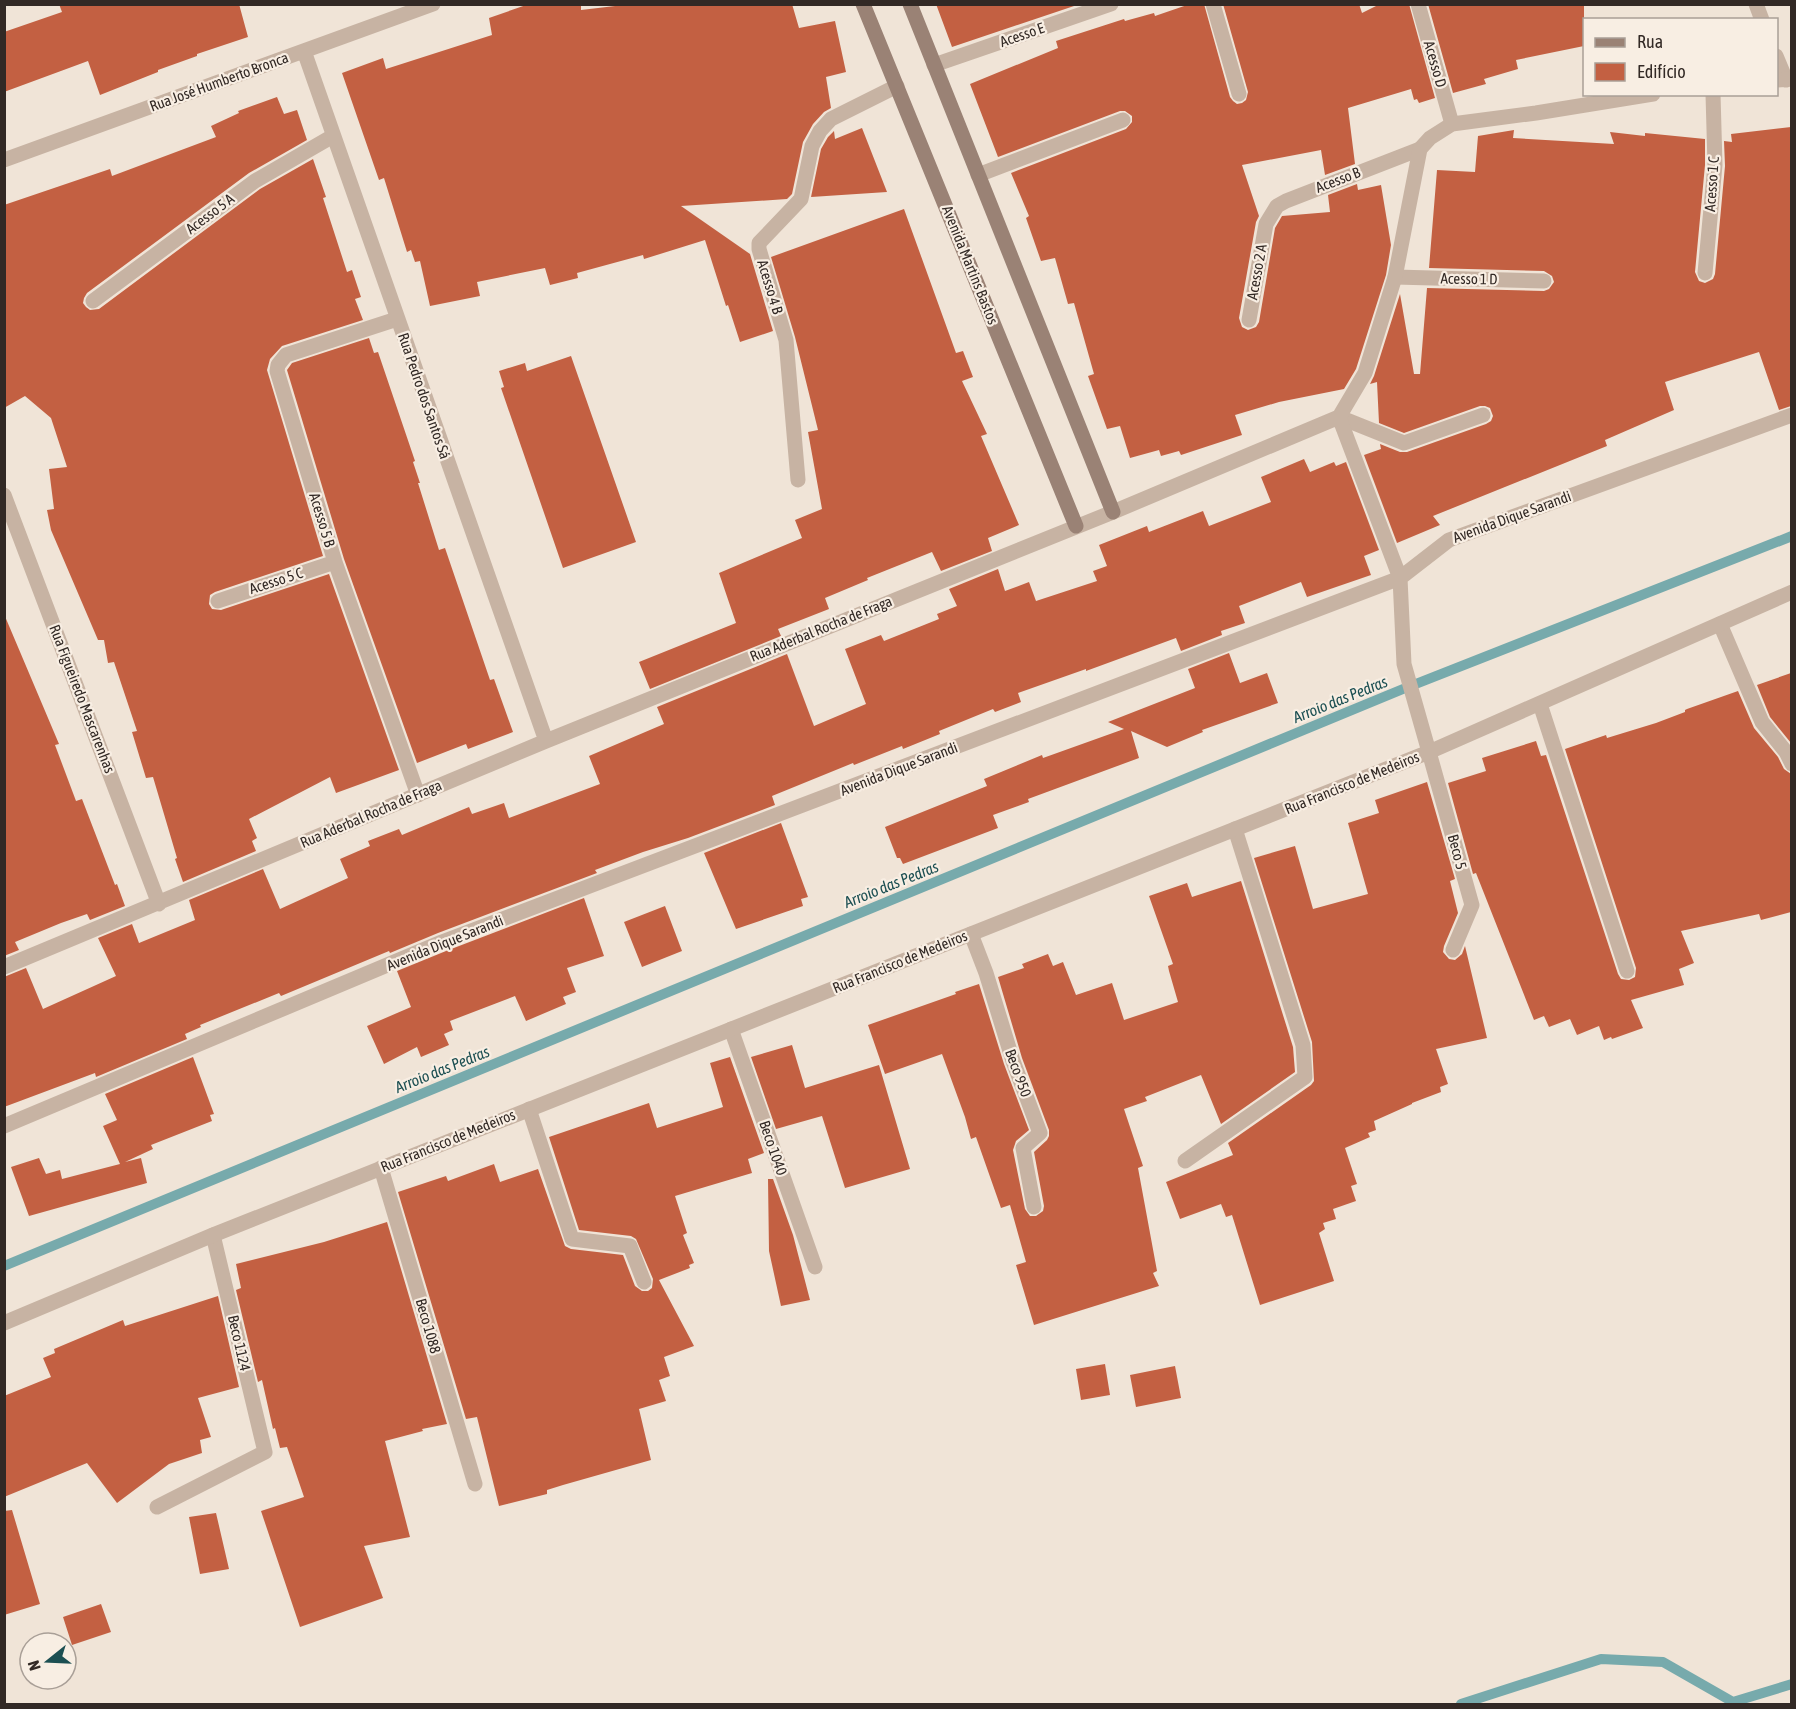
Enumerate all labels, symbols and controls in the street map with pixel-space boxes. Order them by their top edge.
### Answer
legend [1583,18,1778,96]
street label: Acesso E [997,19,1047,50]
text: Rua [1637,31,1663,52]
street label: Acesso D [1421,39,1450,89]
street label: Rua José Humberto Bronca [147,48,291,115]
text: Edifício [1637,61,1686,82]
street label: Acesso 1 C [1701,156,1722,212]
street label: Acesso B [1313,163,1363,196]
street label: Acesso 5 A [182,190,238,237]
street label: Avenida Martins Bastos [939,203,1002,327]
street label: Acesso 2 A [1243,242,1270,301]
street label: Acesso 4 B [754,258,787,316]
street label: Acesso 1 D [1440,270,1498,287]
street label: Rua Pedro dos Santos Sá [395,331,454,461]
street label: Avenida Dique Sarandi [1450,487,1573,546]
street label: Acesso 5 B [306,491,339,549]
street label: Acesso 5 C [247,564,305,597]
street label: Rua Aderbal Rocha de Fraga [747,592,894,665]
street label: Rua Figueiredo Mascarenhas [46,622,119,775]
water label: Arroio das Pedras [1289,672,1390,726]
street label: Avenida Dique Sarandi [838,738,960,799]
street label: Rua Francisco de Medeiros [1282,748,1422,817]
street label: Rua Aderbal Rocha de Fraga [298,776,444,851]
street label: Beco 5 [1445,832,1470,871]
water label: Arroio das Pedras [840,857,941,911]
street label: Avenida Dique Sarandi [384,911,506,974]
street label: Rua Francisco de Medeiros [830,927,970,996]
water label: Arroio das Pedras [391,1042,492,1096]
street label: Beco 950 [1002,1047,1035,1099]
street label: Rua Francisco de Medeiros [378,1106,518,1175]
street label: Beco 1040 [756,1118,791,1177]
street label: Beco 1088 [412,1296,444,1355]
street label: Beco 1124 [225,1313,254,1372]
north arrow [18,1631,78,1691]
text: N [24,1658,44,1673]

